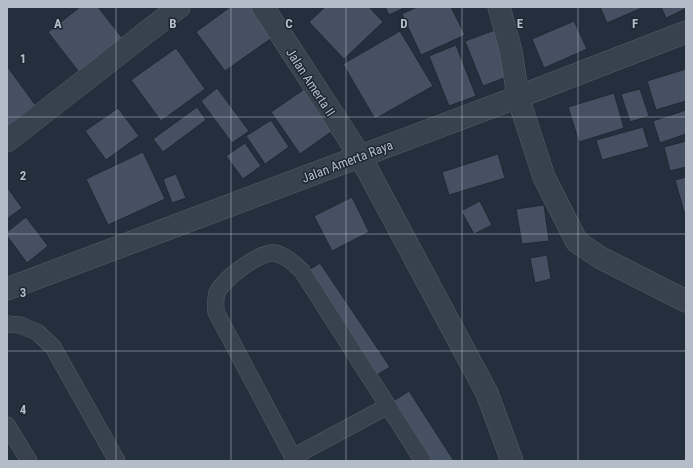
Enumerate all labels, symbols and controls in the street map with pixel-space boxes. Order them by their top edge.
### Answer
text: A [54,16,62,31]
text: B [169,16,177,31]
text: C [285,16,293,31]
text: D [400,16,408,31]
text: E [517,16,524,31]
text: F [632,16,638,31]
street label: Jalan Amerta II [283,45,338,119]
text: 1 [20,51,26,66]
street label: Jalan Amerta Raya [300,137,395,186]
text: 2 [20,168,27,183]
text: 3 [20,285,26,300]
text: 4 [20,402,27,417]

